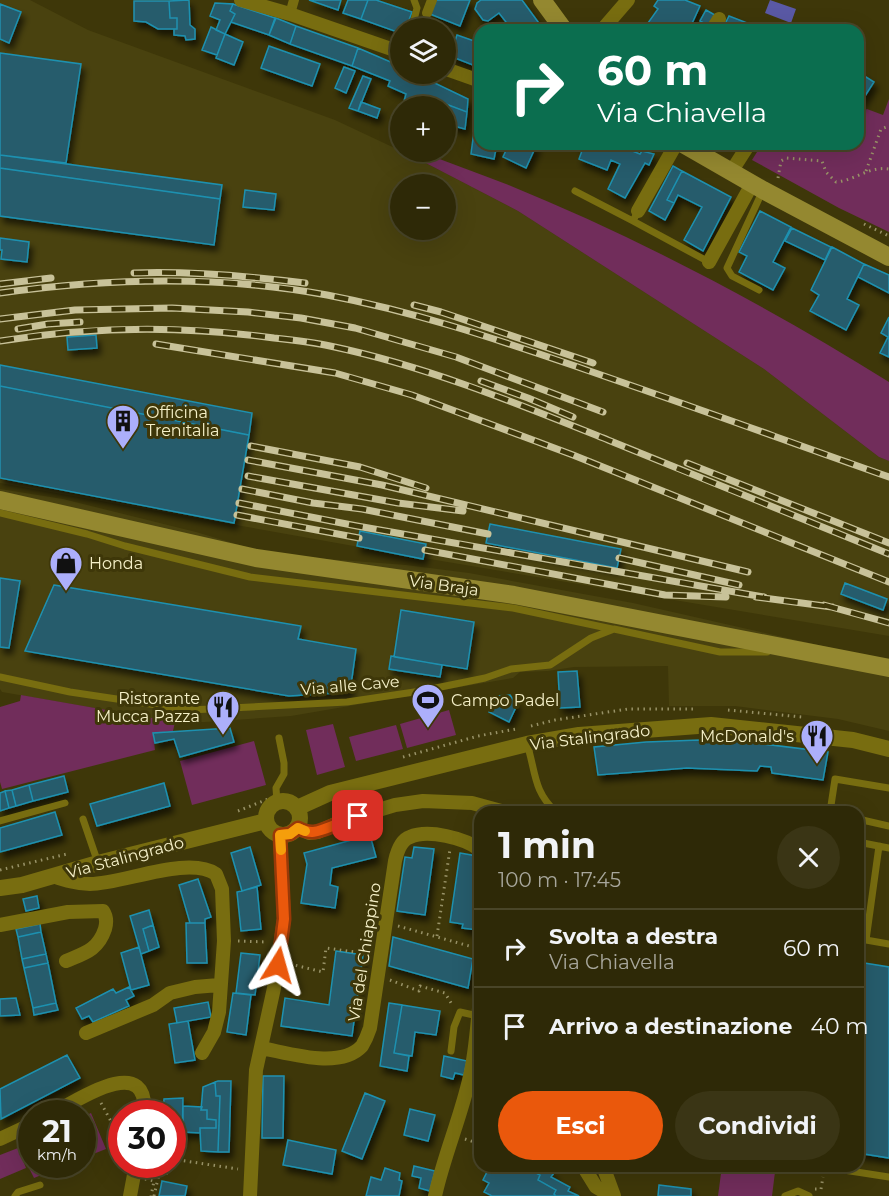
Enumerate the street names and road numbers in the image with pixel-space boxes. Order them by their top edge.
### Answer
street label: Via Braja [408,571,480,600]
street label: Via alle Cave [300,672,400,699]
street label: Via Stalingrado [529,721,651,754]
street label: Via Stalingrado [64,833,186,882]
street label: Via del Chiappino [344,881,385,1023]

